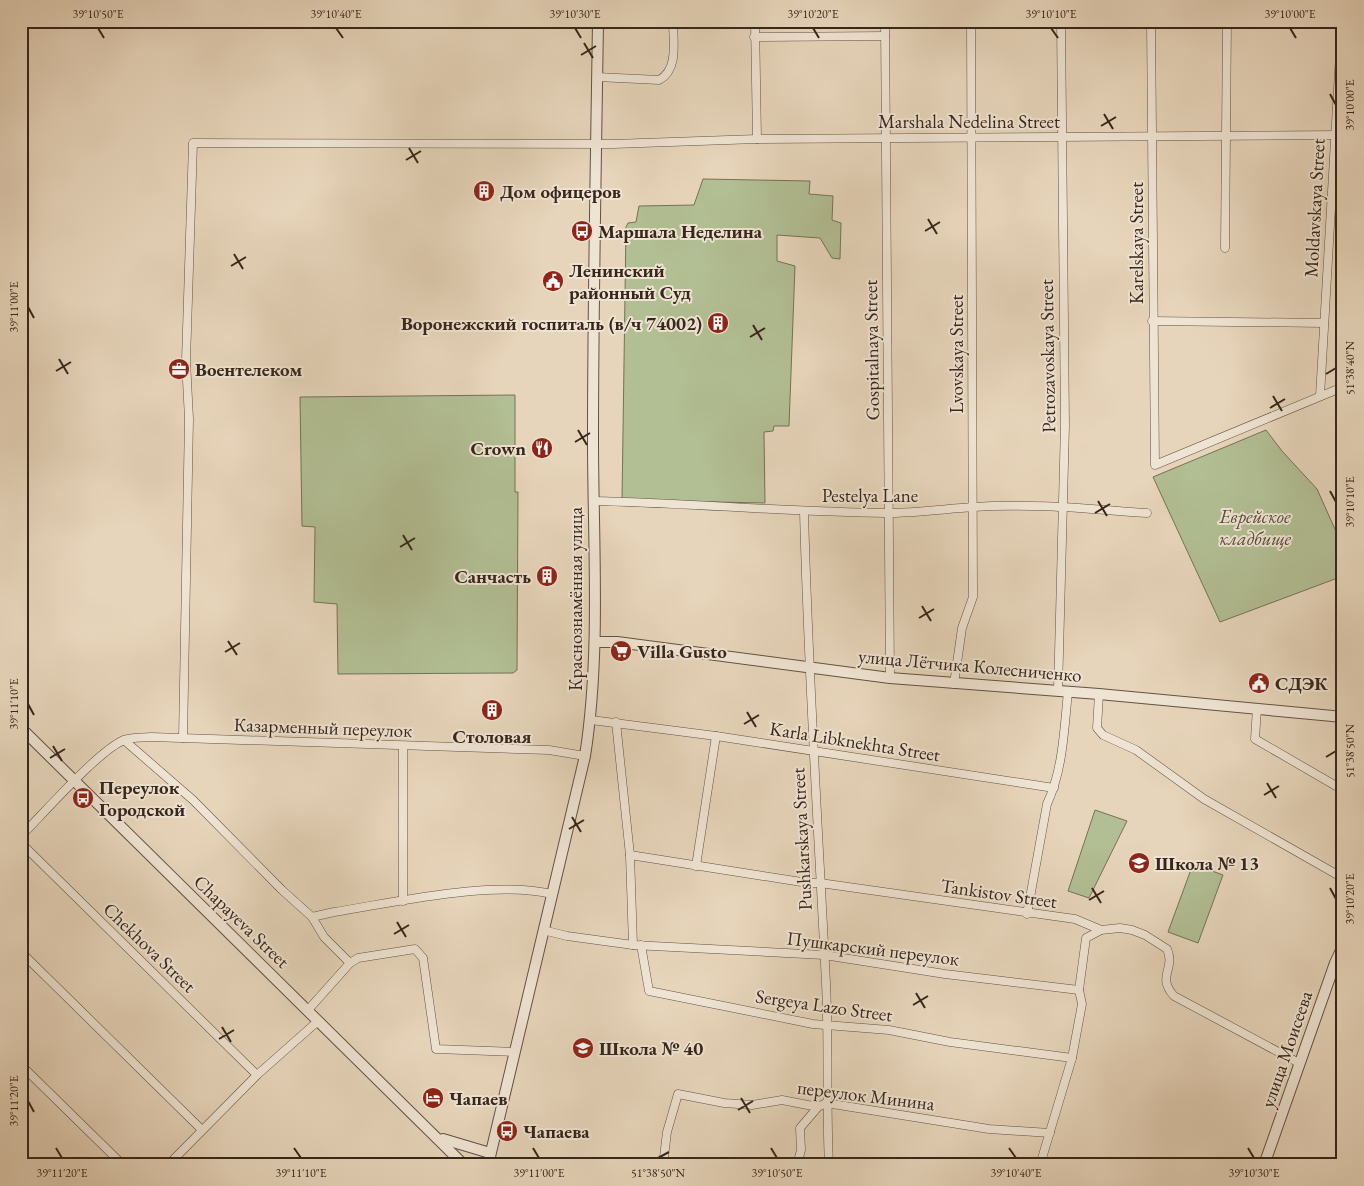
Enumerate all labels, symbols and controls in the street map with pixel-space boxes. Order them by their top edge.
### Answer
text: 39°10'50"E [72,6,124,22]
text: 39°10'40"E [310,6,362,22]
text: 39°10'30"E [549,6,601,22]
text: 39°10'20"E [787,6,839,22]
text: 39°10'10"E [1025,6,1077,22]
text: 39°10'00"E [1264,6,1316,22]
text: 39°10'00"E [1342,79,1358,131]
street label: Marshala Nedelina Street [878,109,1060,134]
street label: Moldavskaya Street [1298,138,1331,278]
building icon: Дом офицеров [472,179,496,203]
place label: Дом офицеров [500,179,621,204]
street label: Karelskaya Street [1124,182,1149,304]
bus stop icon: Маршала Неделина [570,219,594,243]
place label: Маршала Неделина [598,219,763,244]
place label: Ленинский районный Суд [569,258,691,305]
public building icon: Ленинский районный Суд [541,269,565,293]
street label: Gospitalnaya Street [858,279,885,421]
street label: Petrozavoskaya Street [1034,279,1061,433]
text: 39°11'00"E [6,281,22,333]
street label: Lvovskaya Street [944,294,969,414]
place label: Воронежский госпиталь (в/ч 74002) [401,311,702,336]
building icon: Воронежский госпиталь (в/ч 74002) [706,311,730,335]
text: 51°38'40"N [1342,341,1358,395]
office icon: Воентелеком [167,357,191,381]
place label: Воентелеком [195,357,303,382]
place label: Crown [471,436,526,461]
restaurant icon: Crown [530,436,554,460]
text: 39°10'10"E [1342,476,1358,528]
street label: Pestelya Lane [822,483,918,508]
park label: Еврейское кладбище [1218,504,1292,551]
street label: Краснознамённая улица [563,507,588,691]
place label: Санчасть [454,564,531,589]
building icon: Санчасть [535,564,559,588]
supermarket icon: Villa Gusto [609,639,633,663]
place label: Villa Gusto [637,639,727,664]
street label: улица Лётчика Колесниченко [857,643,1083,688]
public building icon: СДЭК [1247,671,1271,695]
place label: СДЭК [1275,671,1328,696]
text: 39°11'10"E [6,678,22,730]
building icon: Столовая [480,698,504,722]
street label: Казарменный переулок [233,712,413,743]
street label: Karla Libknekhta Street [768,716,942,767]
place label: Столовая [453,724,531,749]
text: 51°38'50"N [1342,724,1358,778]
street label: Pushkarskaya Street [785,767,818,911]
place label: Переулок Городской [99,775,185,822]
bus stop icon: Переулок Городской [71,786,95,810]
school or university icon: Школа № 13 [1127,851,1151,875]
place label: Школа № 13 [1155,851,1259,876]
street label: Chapayeva Street [188,869,295,973]
street label: Tankistov Street [939,873,1059,914]
text: 39°10'20"E [1342,873,1358,925]
street label: Chekhova Street [98,897,201,998]
street label: Пушкарский переулок [785,926,961,971]
street label: Sergeya Lazo Street [754,984,894,1027]
street label: улица Моисеева [1255,987,1318,1111]
school or university icon: Школа № 40 [571,1036,595,1060]
place label: Школа № 40 [599,1036,703,1061]
text: 39°11'20"E [6,1075,22,1127]
street label: переулок Минина [796,1075,936,1116]
hotel icon: Чапаев [421,1086,445,1110]
place label: Чапаев [449,1086,507,1111]
bus stop icon: Чапаева [495,1119,519,1143]
place label: Чапаева [523,1119,590,1144]
text: 39°11'20"E [36,1165,88,1181]
text: 39°11'10"E [275,1165,327,1181]
text: 39°11'00"E [513,1165,565,1181]
text: 51°38'50"N [631,1165,685,1181]
text: 39°10'50"E [751,1165,803,1181]
text: 39°10'40"E [990,1165,1042,1181]
text: 39°10'30"E [1228,1165,1280,1181]

